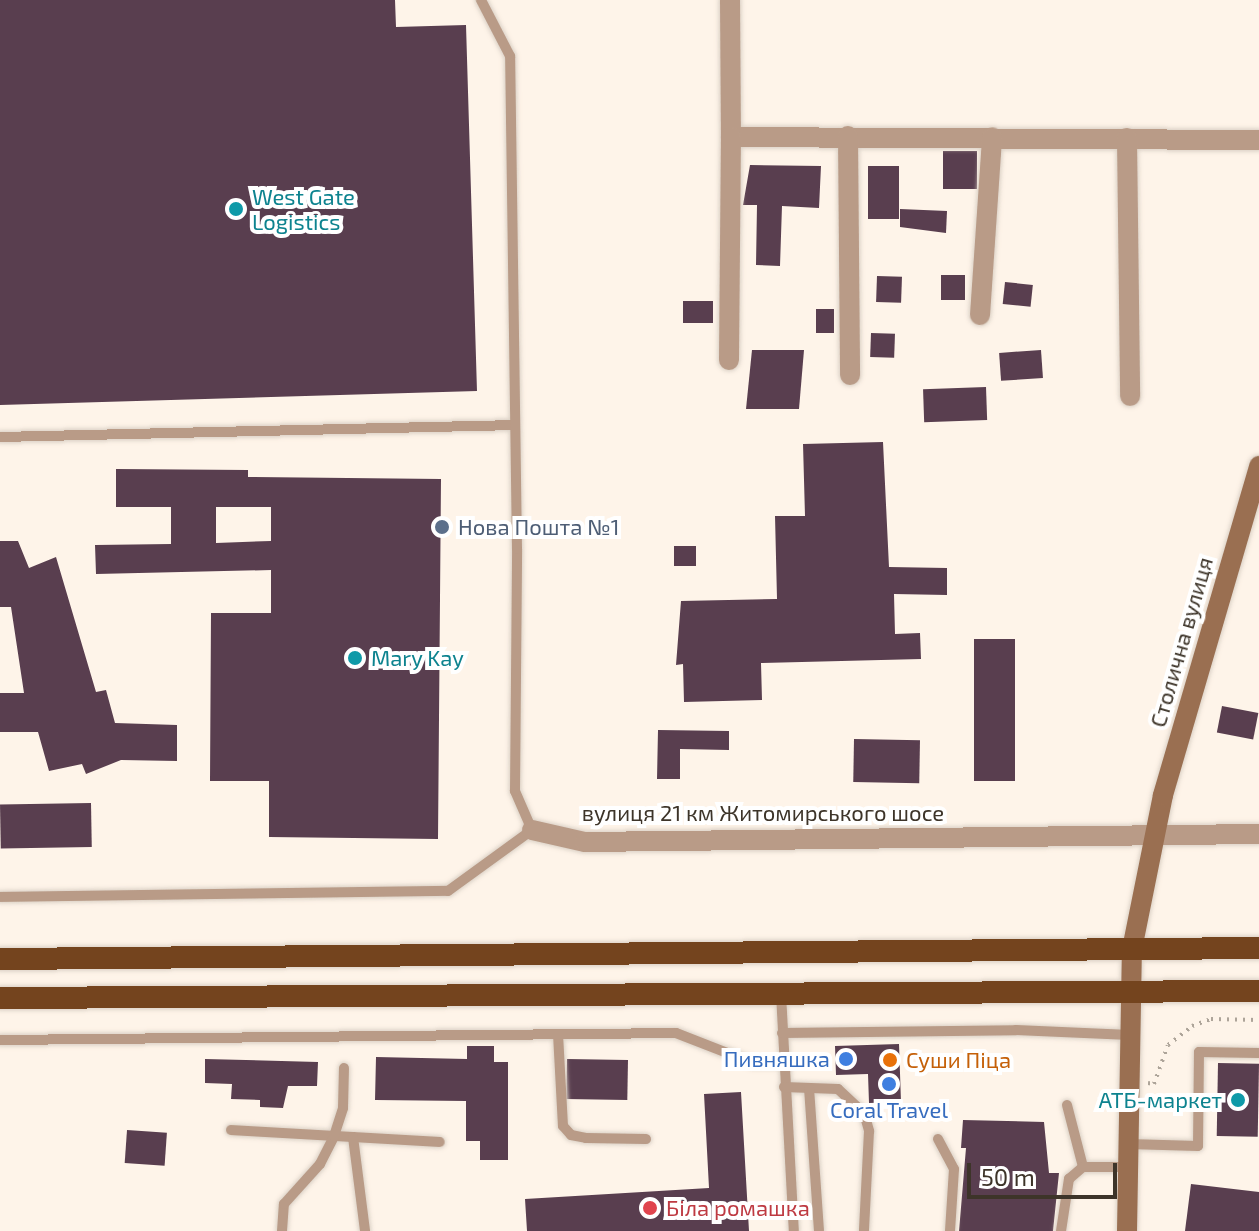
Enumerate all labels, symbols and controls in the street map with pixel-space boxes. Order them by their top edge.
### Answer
place label: West Gate Logistics [252,183,355,234]
marker: West Gate Logistics [227,200,245,218]
place label: Нова Пошта №1 [458,514,620,540]
marker: Нова Пошта №1 [433,518,451,536]
street label: Столична вулиця [1144,554,1218,730]
place label: Mary Kay [371,645,464,671]
marker: Mary Kay [346,649,364,667]
street label: вулиця 21 км Житомирського шосе [582,800,944,826]
place label: Пивняшка [724,1046,830,1072]
place label: Суши Піца [906,1047,1011,1073]
marker: Пивняшка [837,1050,855,1068]
marker: Суши Піца [881,1051,899,1069]
marker: Coral Travel [880,1075,898,1093]
place label: АТБ-маркет [1098,1087,1222,1113]
marker: АТБ-маркет [1229,1091,1247,1109]
place label: Coral Travel [830,1097,948,1123]
scale bar [971,1147,1121,1197]
text: 50 m [981,1162,1035,1191]
place label: Біла ромашка [666,1195,810,1221]
marker: Біла ромашка [641,1199,659,1217]

